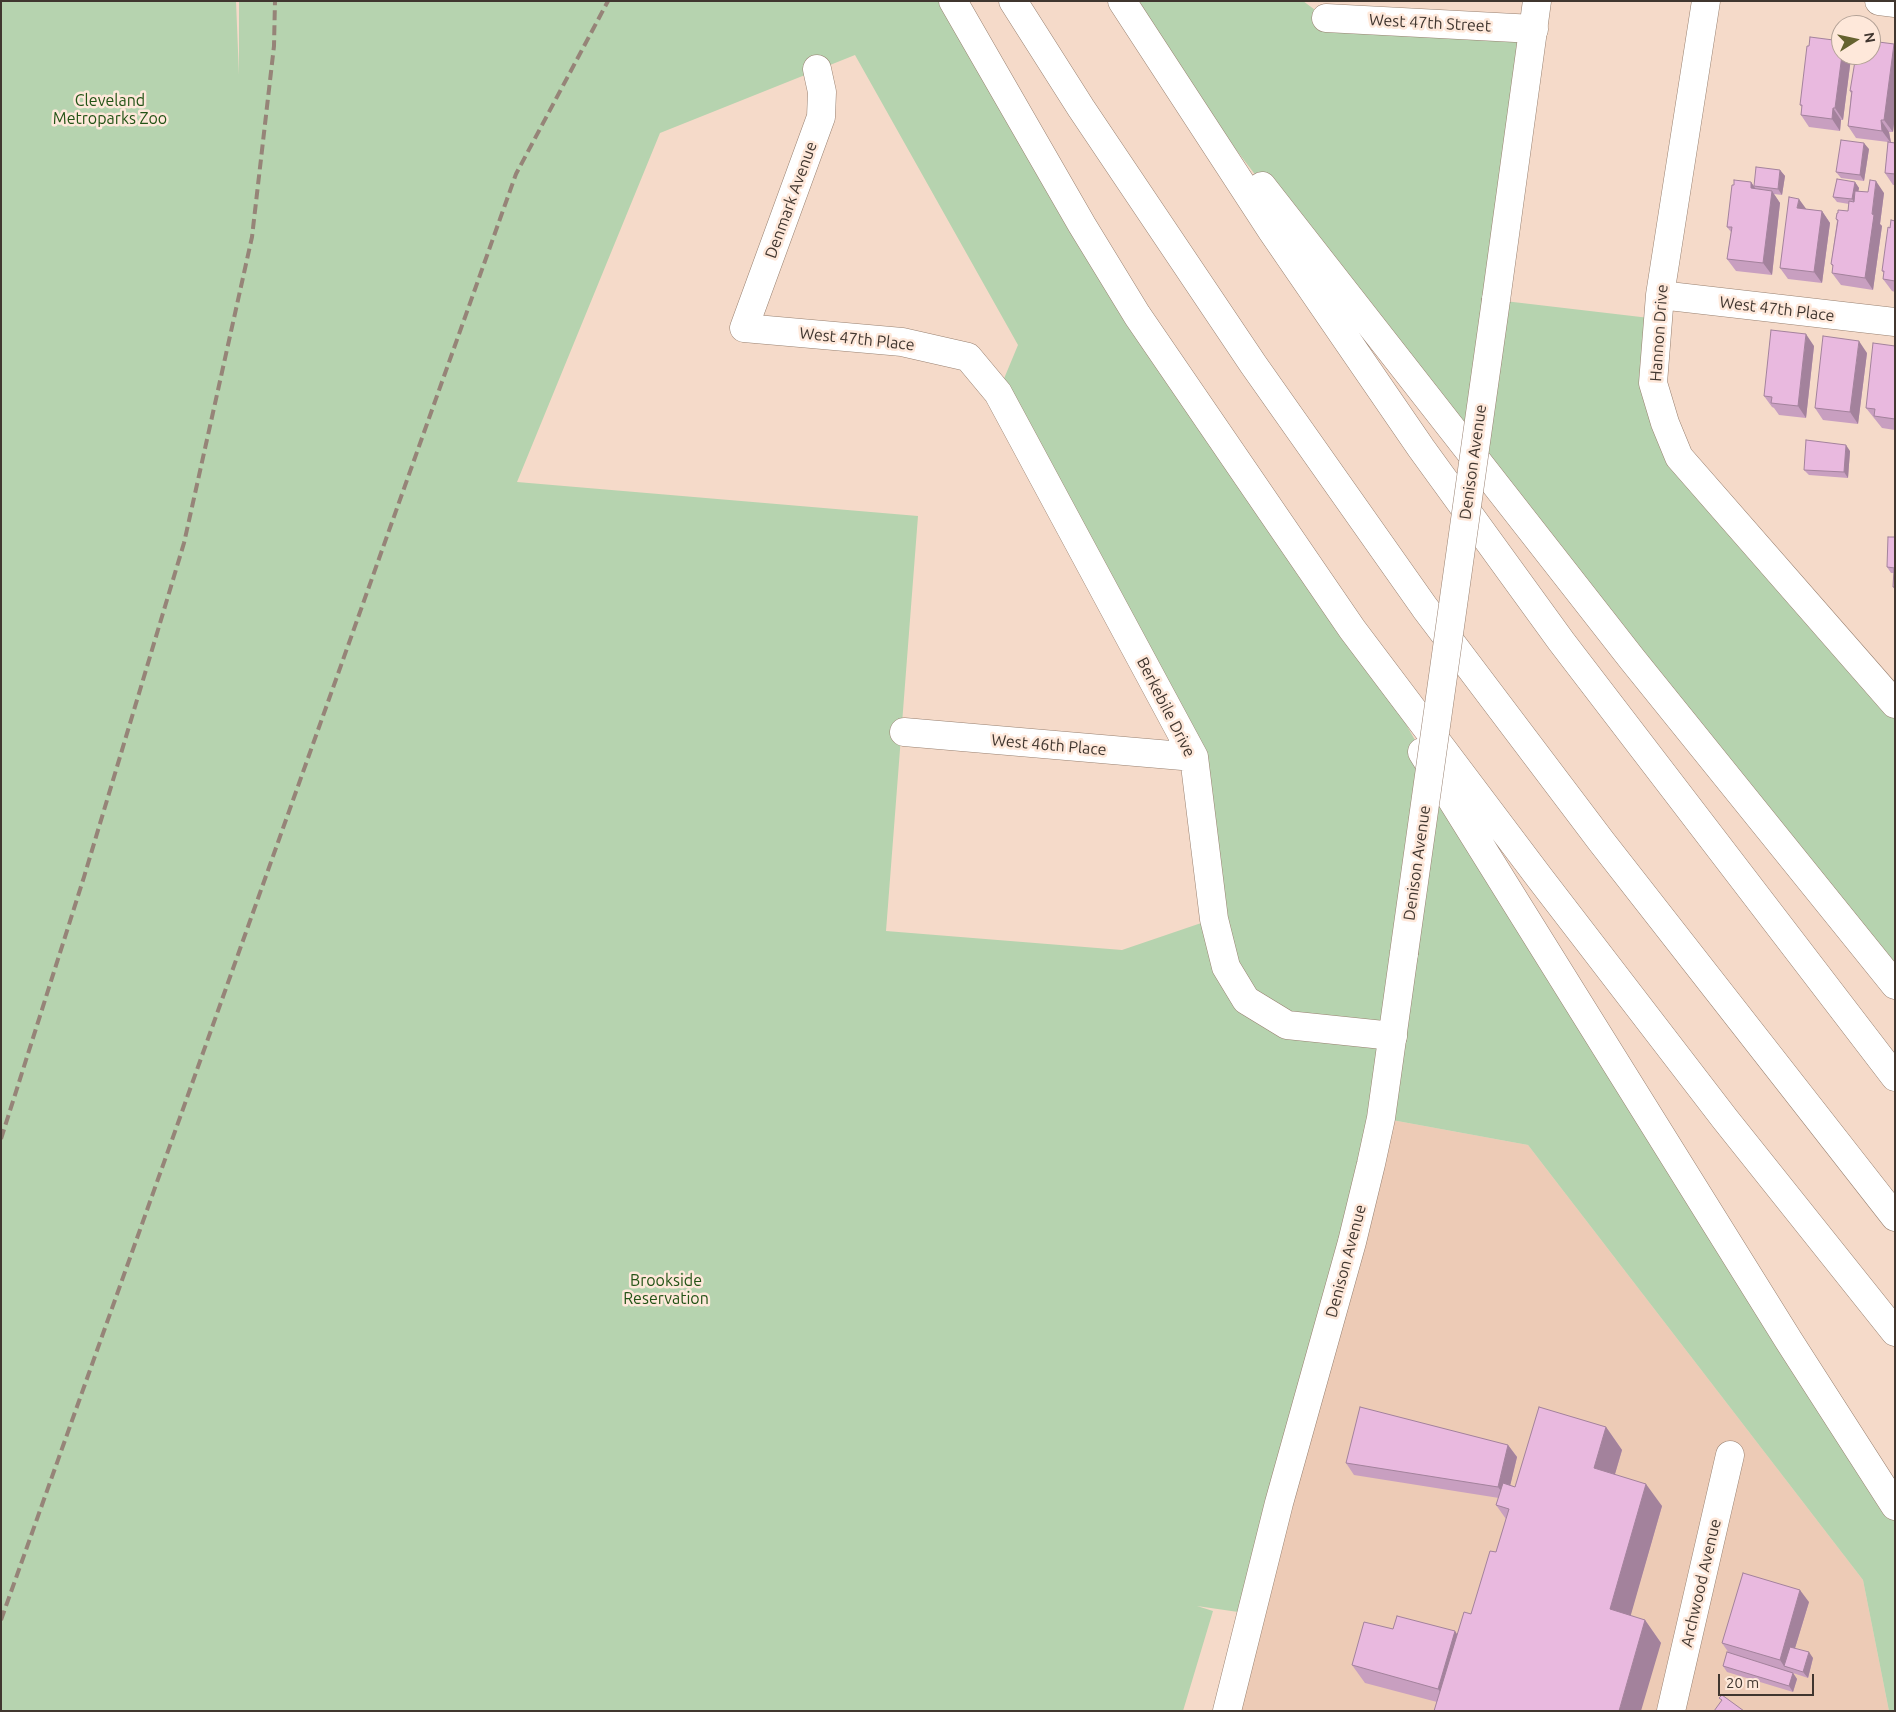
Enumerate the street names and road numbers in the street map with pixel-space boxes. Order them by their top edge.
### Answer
street label: West 47th Street [1369,10,1491,36]
street label: Denmark Avenue [761,139,821,261]
street label: Hannon Drive [1646,284,1672,382]
street label: West 47th Place [1718,292,1836,326]
street label: West 47th Place [798,323,916,355]
street label: Denison Avenue [1455,403,1491,521]
street label: Berkebile Drive [1133,654,1199,760]
street label: West 46th Place [991,730,1107,760]
street label: Denison Avenue [1399,804,1435,922]
street label: Denison Avenue [1322,1202,1370,1320]
street label: Archwood Avenue [1677,1517,1725,1649]

